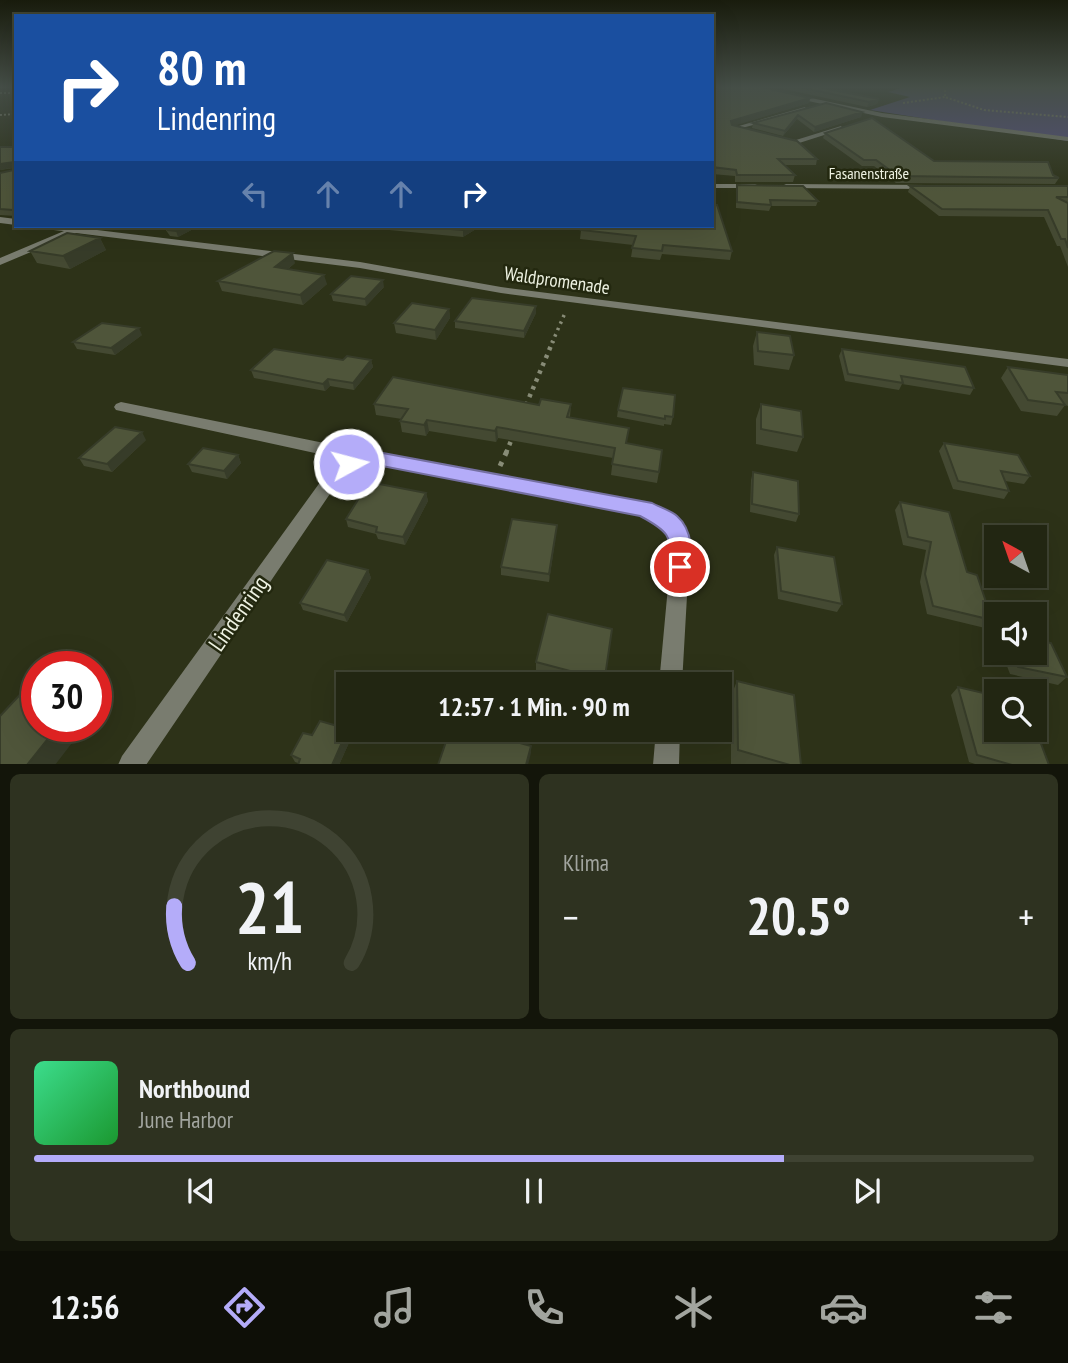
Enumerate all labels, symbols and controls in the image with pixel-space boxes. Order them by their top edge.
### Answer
text: 80 m [157,35,246,99]
icon: right [42,42,133,133]
text: Lindenring [157,97,276,139]
street label: Fasanenstraße [829,163,909,183]
icon: left [236,175,274,213]
icon: ahead [309,175,347,213]
icon: ahead [382,175,420,213]
icon: right [455,175,493,213]
street label: Waldpromenade [503,261,611,299]
position arrow [312,427,386,501]
north arrow [984,525,1046,588]
map controls [984,525,1047,742]
pin [650,537,710,597]
icon: arrive [661,548,699,586]
street label: Lindenring [202,570,274,656]
button: sound [984,602,1047,665]
speed limit sign: 30 [21,651,112,742]
button: search [984,679,1047,742]
text: 12:57 · 1 Min. · 90 m [438,690,630,723]
text: Klima [563,848,609,877]
text: 21 [235,859,304,953]
text: 20.5° [746,882,851,949]
text: − [563,892,579,941]
text: + [1018,892,1034,941]
text: km/h [247,944,292,976]
text: Northbound [139,1072,250,1105]
text: June Harbor [139,1105,233,1134]
icon: previous [182,1172,220,1210]
icon: pause [515,1172,553,1210]
icon: next [848,1172,886,1210]
icon: directions [220,1283,269,1332]
icon: music [370,1283,419,1332]
icon: phone [520,1283,569,1332]
icon: climate [669,1283,718,1332]
icon: car [819,1283,868,1332]
icon: filters [969,1283,1018,1332]
text: 12:56 [50,1286,120,1328]

